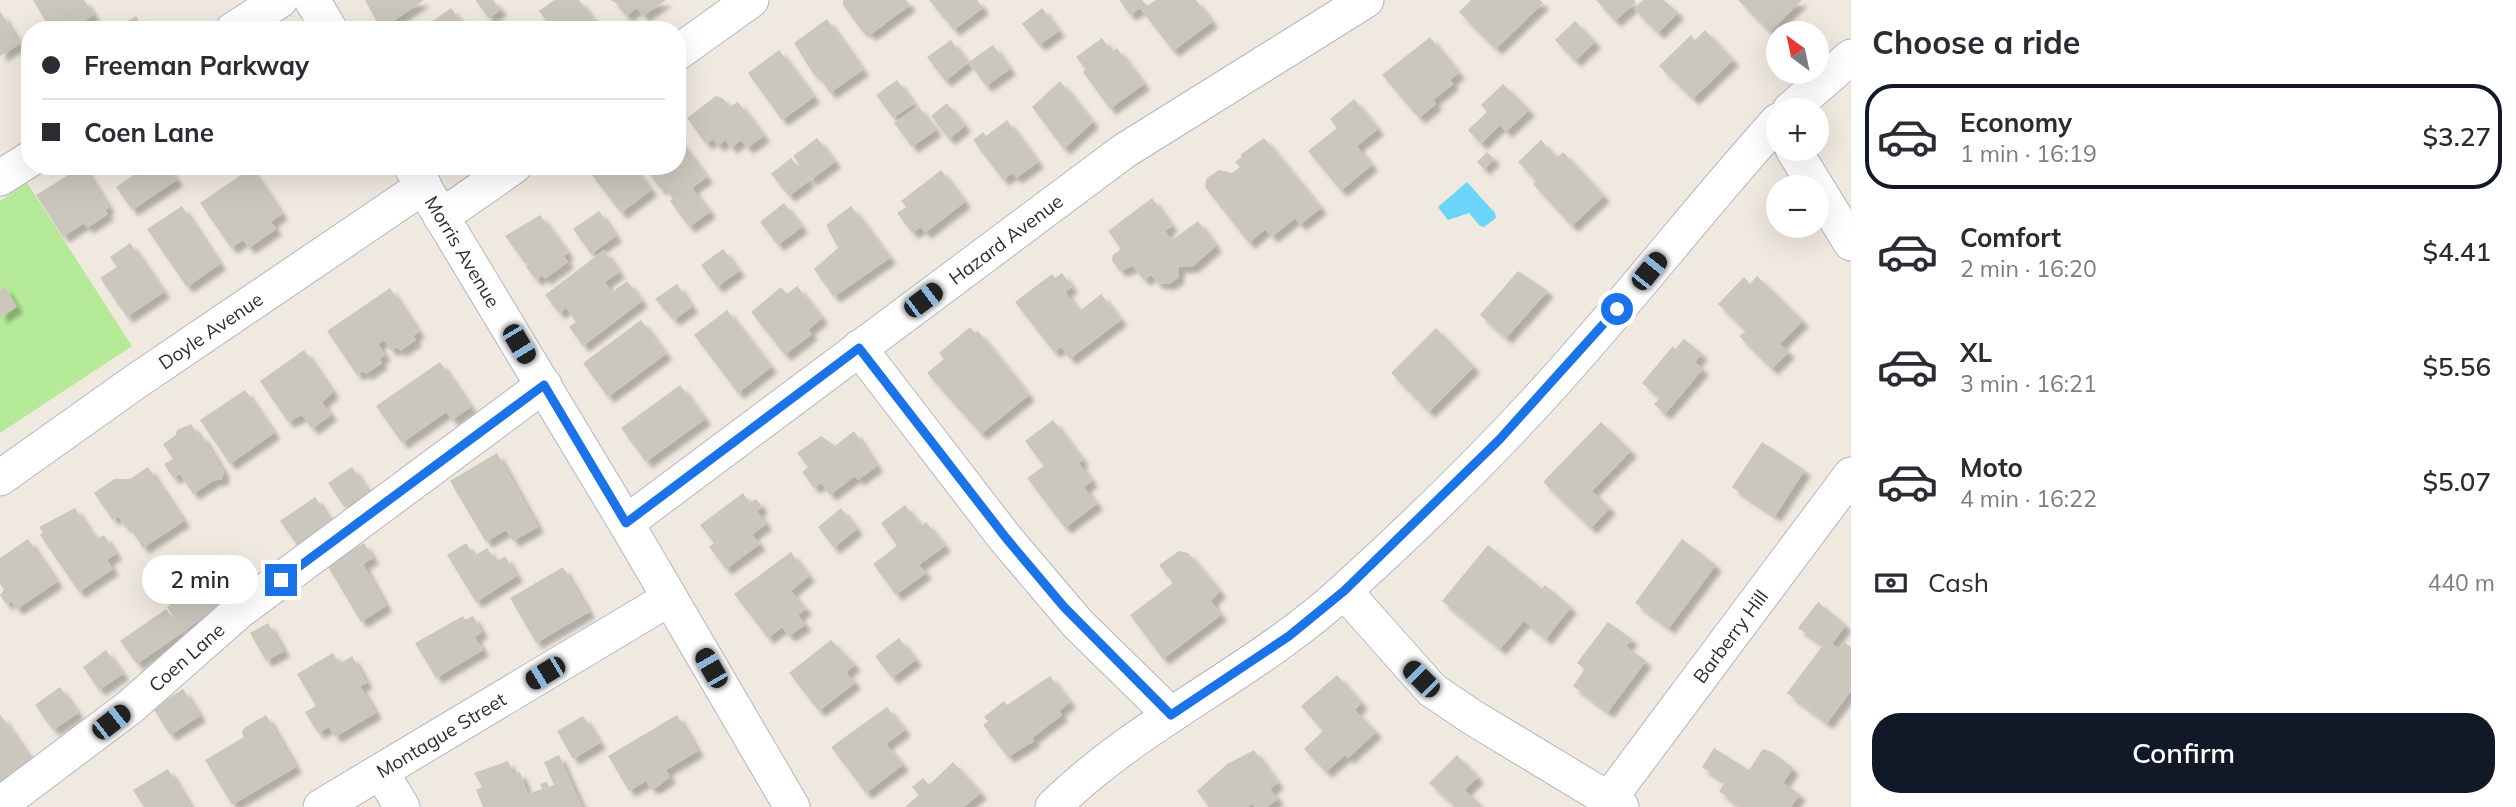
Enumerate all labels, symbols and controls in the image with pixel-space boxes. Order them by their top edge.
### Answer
north arrow [1766,21,1829,84]
map controls [1766,21,1829,238]
text: Choose a ride [1872,22,2080,62]
text: Freeman Parkway [84,49,309,82]
button: + [1766,98,1829,161]
icon: car [1876,105,1939,168]
text: Economy [1960,106,2072,139]
text: Coen Lane [84,116,214,149]
text: $3.27 [2422,120,2491,153]
text: 1 min · 16:19 [1960,139,2097,168]
button: − [1766,175,1829,238]
street label: Hazard Avenue [944,189,1068,290]
street label: Morris Avenue [420,191,505,312]
icon: car [1876,220,1939,283]
text: Comfort [1960,221,2061,254]
text: $4.41 [2422,235,2491,268]
car [1628,248,1671,294]
text: 2 min · 16:20 [1960,254,2097,283]
car [900,279,947,321]
street label: Doyle Avenue [154,287,267,375]
route start [1601,293,1633,325]
car [500,321,539,367]
icon: car [1876,335,1939,398]
text: XL [1960,336,1992,369]
text: $5.56 [2422,350,2491,383]
text: 3 min · 16:21 [1960,369,2097,398]
icon: car [1876,450,1939,513]
text: Moto [1960,451,2023,484]
text: $5.07 [2422,465,2491,498]
text: 4 min · 16:22 [1960,484,2097,513]
callout: 2 min [141,556,256,604]
route end [265,564,297,596]
icon: cash [1872,564,1910,602]
text: 2 min [170,565,230,594]
text: Cash [1928,566,1989,599]
text: 440 m [2427,568,2495,597]
street label: Barberry Hill [1688,585,1773,688]
street label: Coen Lane [144,618,229,697]
car [692,645,731,691]
car [522,653,569,693]
car [1399,657,1444,701]
street label: Montague Street [372,687,511,783]
car [88,701,135,743]
button: Confirm [1872,713,2495,793]

